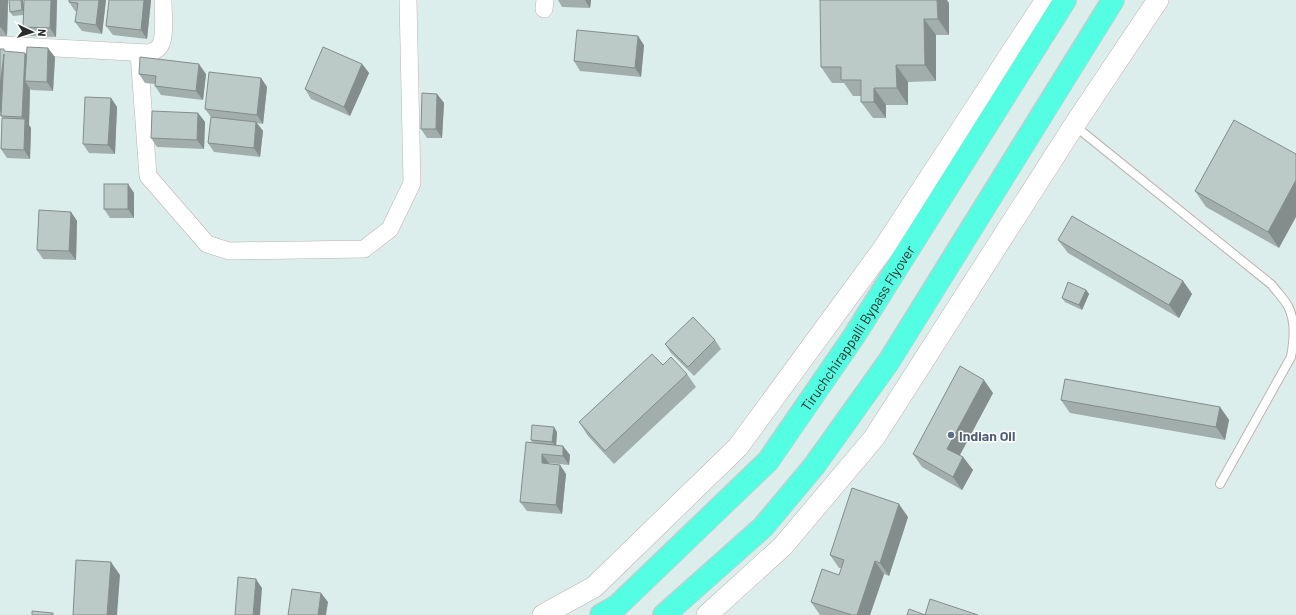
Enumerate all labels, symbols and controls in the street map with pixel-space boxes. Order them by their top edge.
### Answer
north arrow [12,12,52,52]
text: N [36,29,49,37]
street label: Tiruchchirappalli Bypass Flyover [797,242,918,414]
place label: Indian Oil [959,427,1015,444]
marker: Indian Oil [946,430,956,440]

